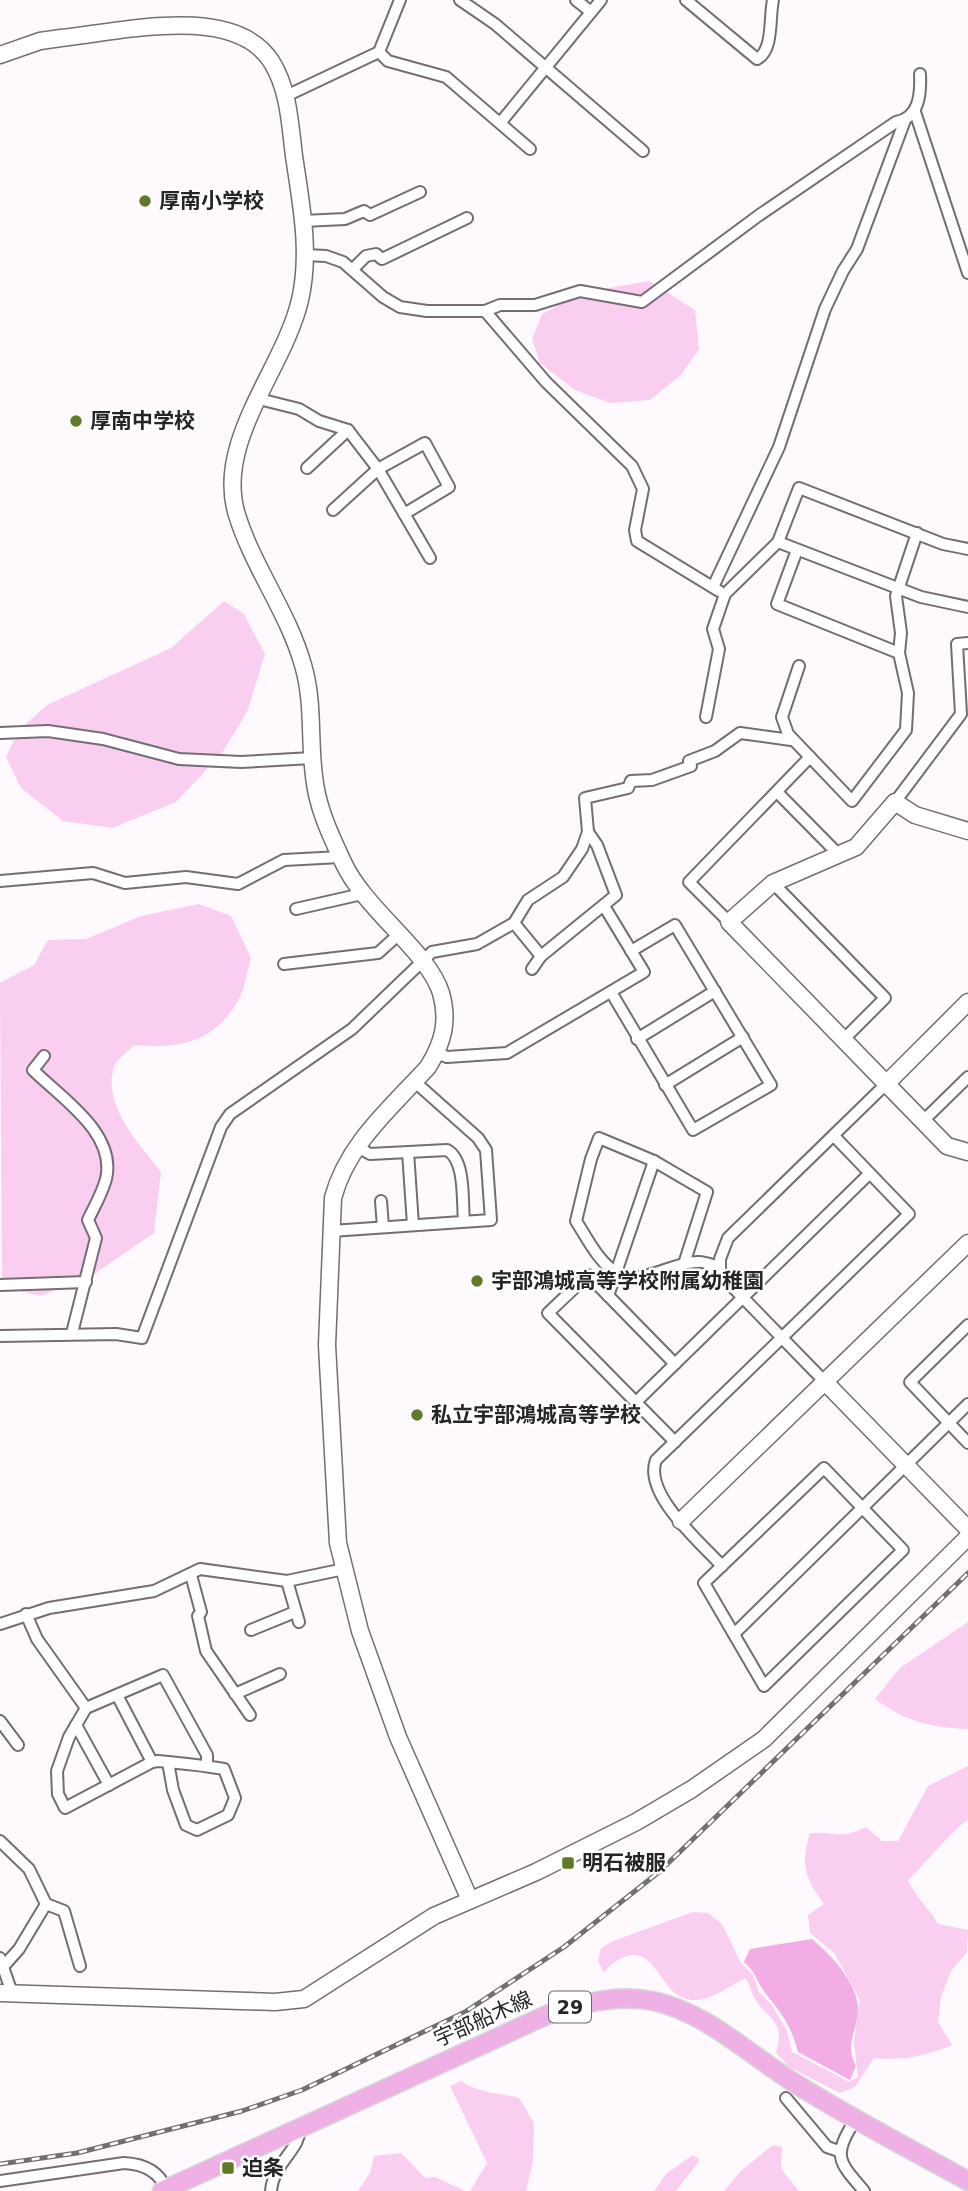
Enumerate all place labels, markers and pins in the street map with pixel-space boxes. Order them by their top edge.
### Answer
place label: 厚南小学校 [159,189,264,213]
marker: 厚南小学校 [137,193,153,209]
place label: 厚南中学校 [90,409,195,433]
marker: 厚南中学校 [68,413,84,429]
place label: 宇部鴻城高等学校附属幼稚園 [491,1269,764,1293]
marker: 宇部鴻城高等学校附属幼稚園 [469,1273,485,1289]
place label: 私立宇部鴻城高等学校 [431,1403,641,1427]
marker: 私立宇部鴻城高等学校 [409,1407,425,1423]
place label: 明石被服 [582,1851,666,1875]
marker: 明石被服 [560,1855,576,1871]
place label: 迫条 [242,2156,284,2180]
marker: 迫条 [220,2160,236,2176]

